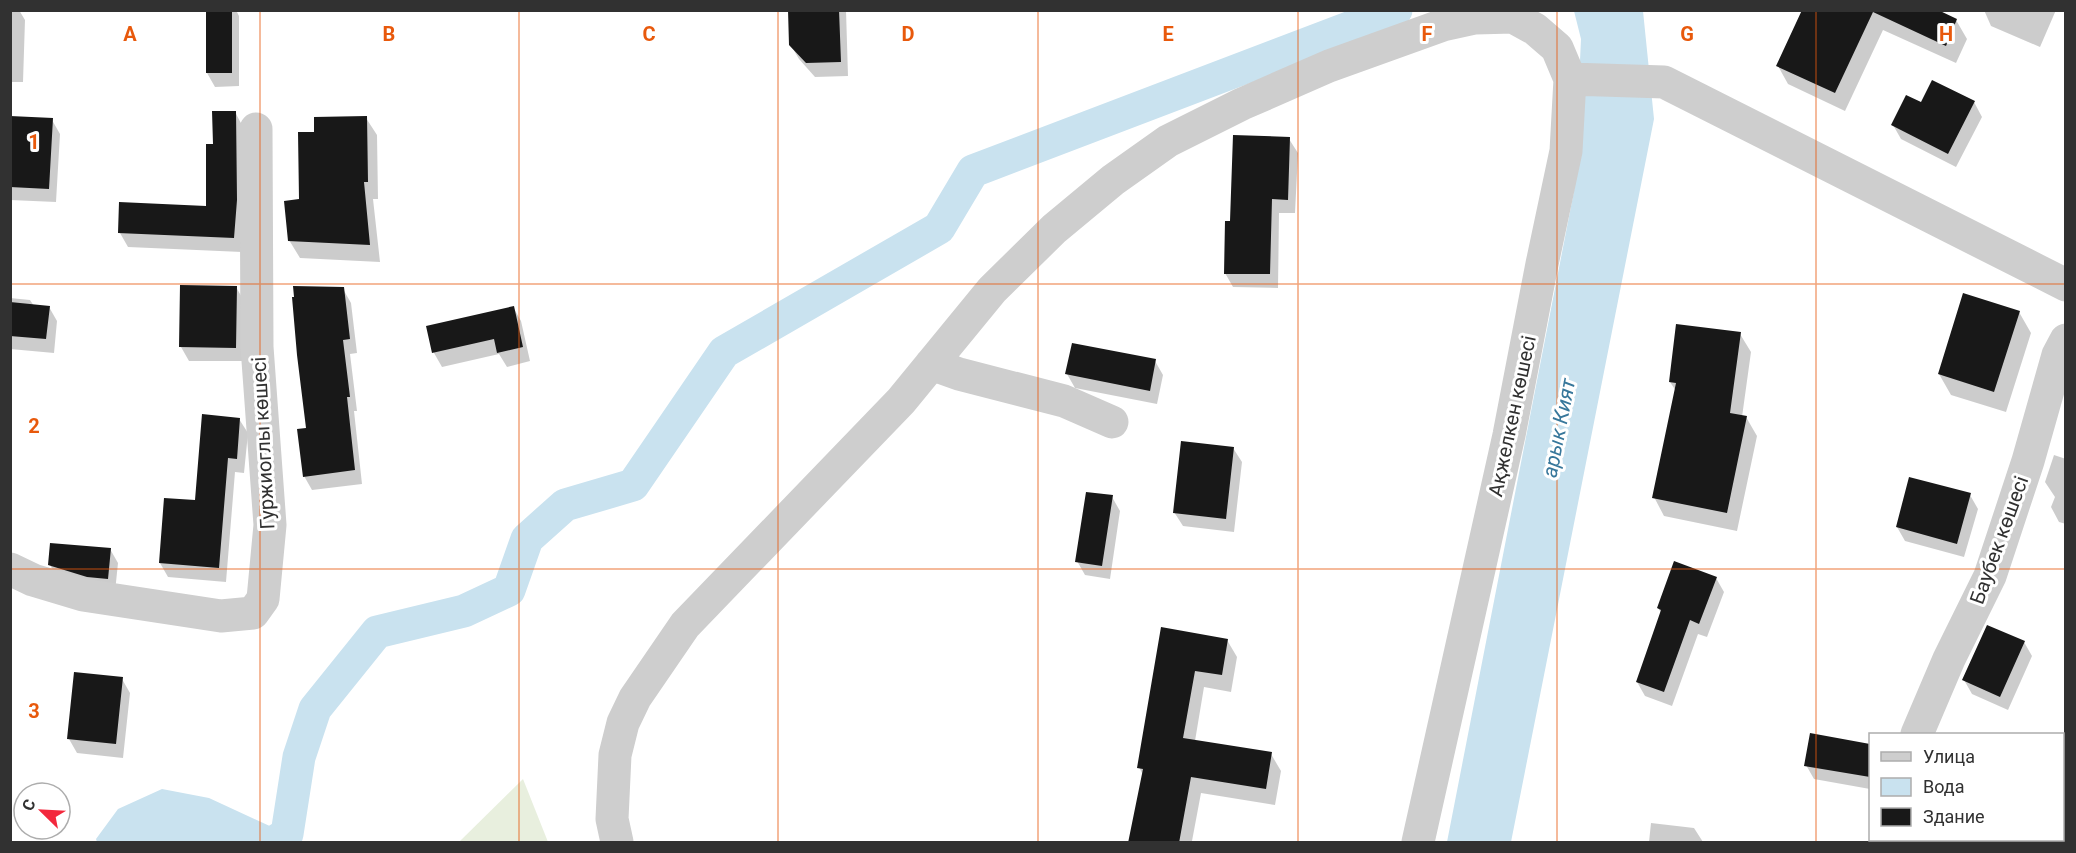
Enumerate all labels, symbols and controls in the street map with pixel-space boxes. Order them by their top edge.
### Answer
text: A [123,22,137,46]
text: B [383,22,395,46]
text: C [642,22,656,46]
text: D [902,22,915,46]
text: E [1162,22,1174,46]
text: F [1422,22,1433,46]
text: G [1680,22,1694,46]
text: H [1939,22,1953,46]
text: 1 [28,130,40,154]
street label: Ақжелкен көшесі [1483,333,1541,499]
street label: Гуржиоглы көшесі [246,356,280,530]
water label: арык Кият [1538,375,1581,479]
text: 2 [28,414,40,438]
street label: Баубек көшесі [1965,473,2033,607]
text: 3 [28,699,40,723]
legend [1869,733,2064,841]
text: Улица [1923,746,1975,767]
text: Вода [1923,776,1965,797]
north arrow [12,781,72,841]
text: С [18,796,40,814]
text: Здание [1923,806,1985,827]

